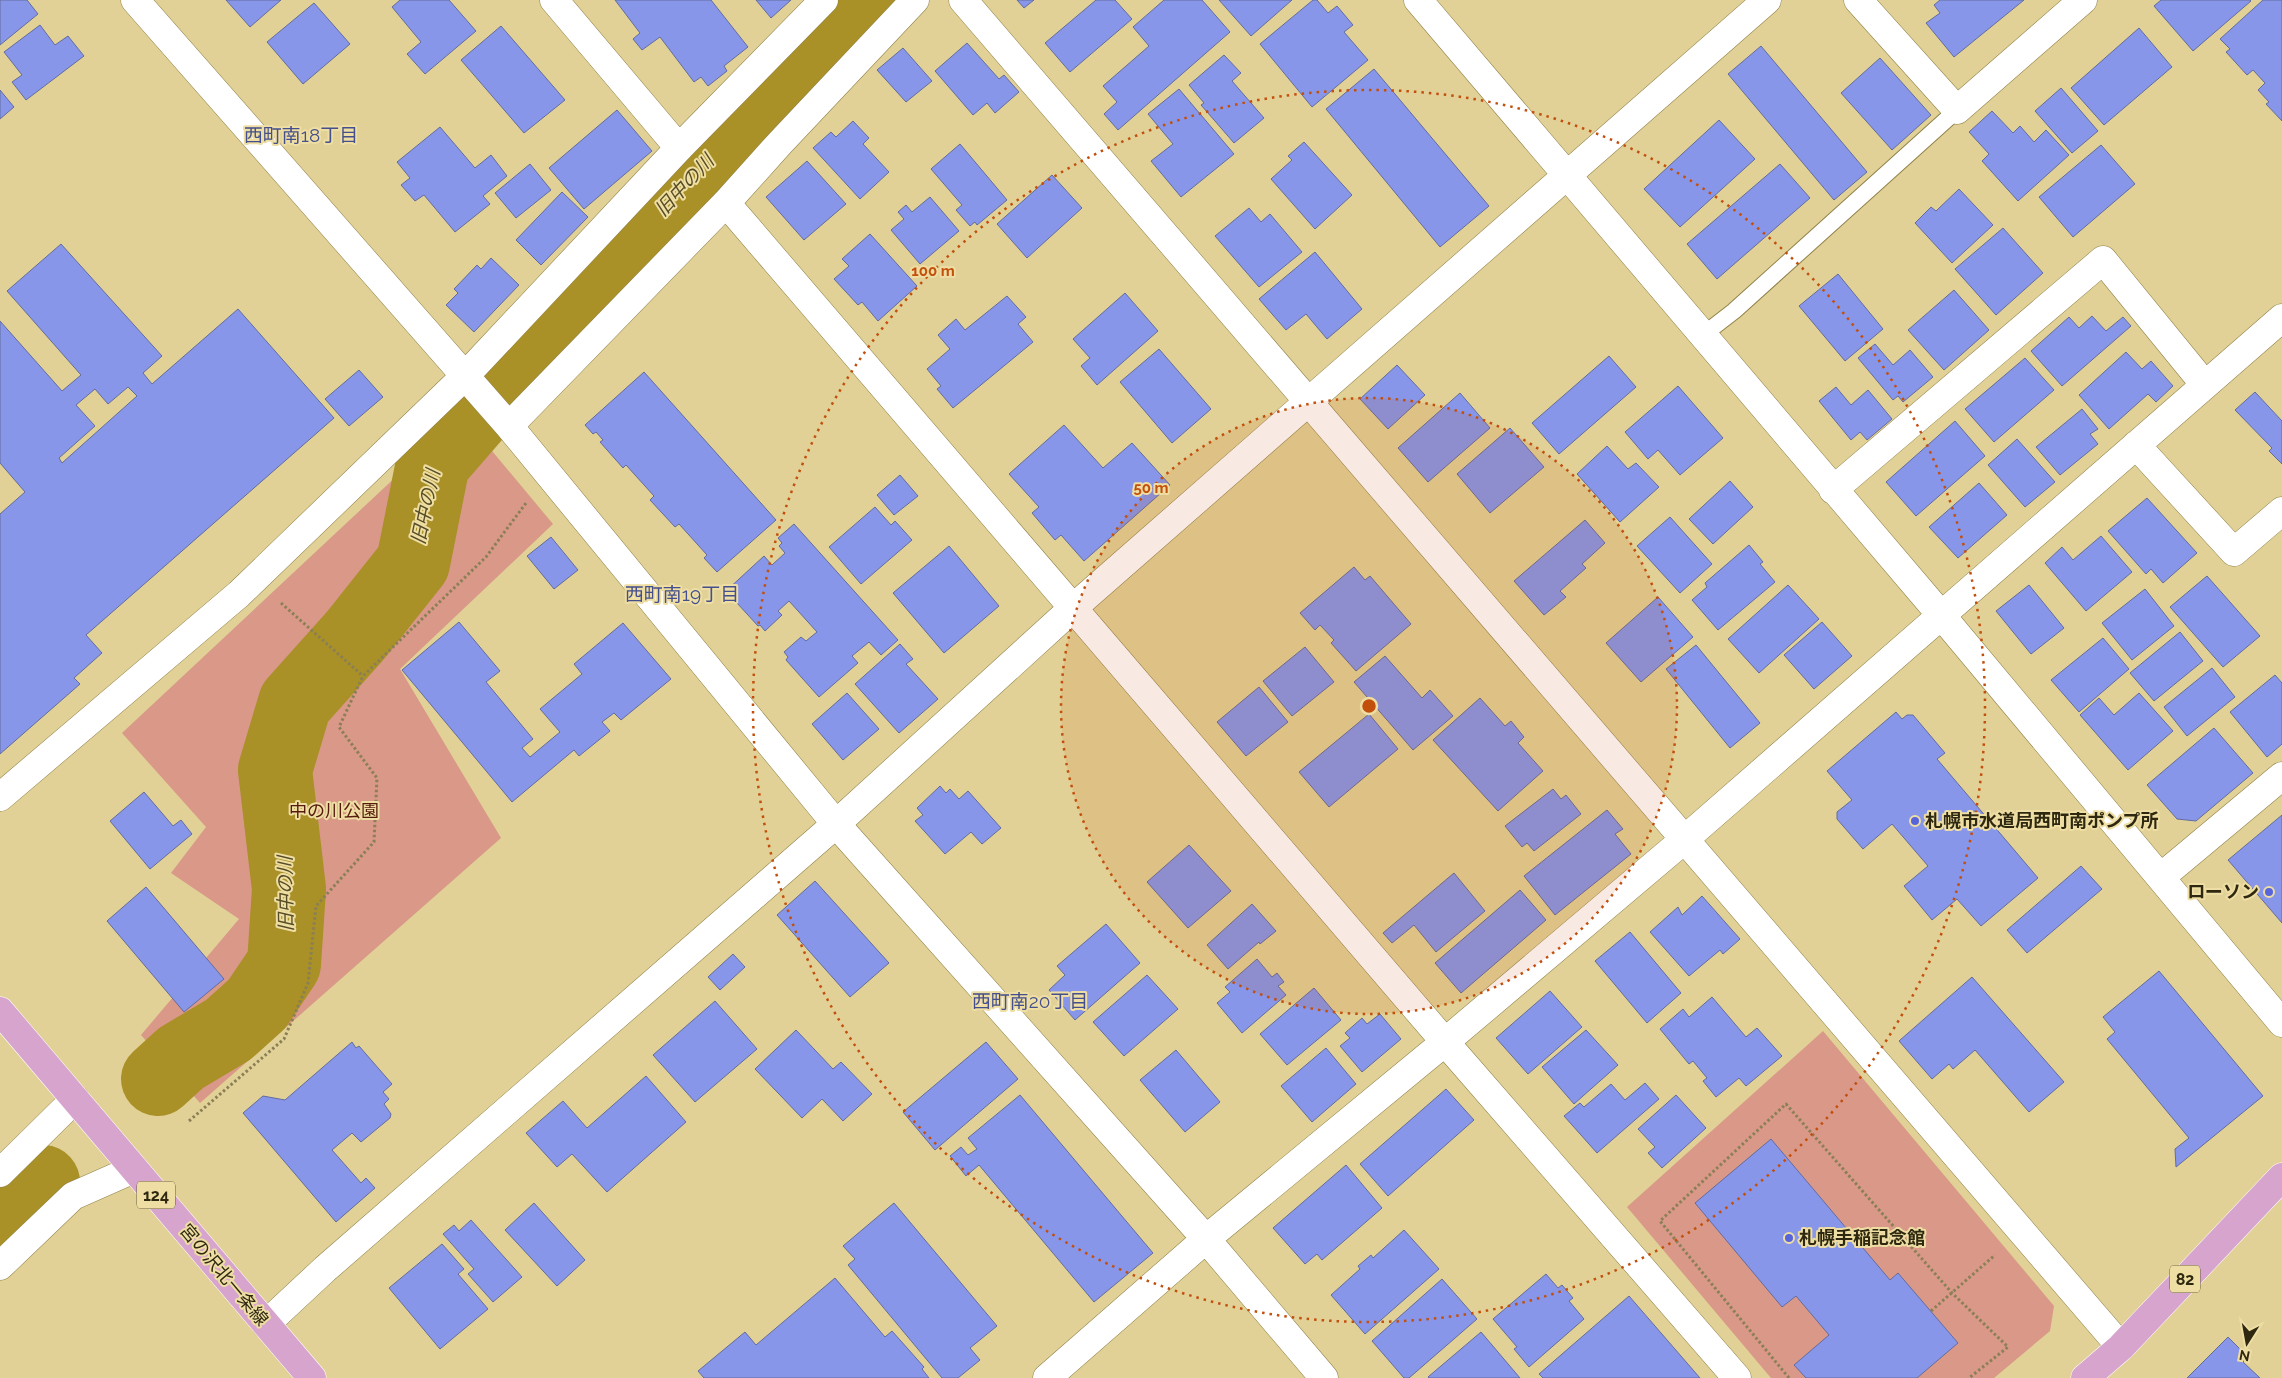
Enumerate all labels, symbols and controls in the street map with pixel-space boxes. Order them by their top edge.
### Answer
district label: 西町南18丁目 [244,124,358,146]
water label: 旧中の川 [650,148,719,220]
text: 100 m [911,262,955,280]
water label: 旧中の川 [406,466,444,546]
text: 50 m [1133,479,1169,497]
district label: 西町南19丁目 [625,583,739,605]
centre of rings [1360,697,1378,715]
park label: 中の川公園 [289,800,379,821]
place label: 札幌市水道局西町南ポンプ所 [1925,810,2158,831]
marker: 札幌市水道局西町南ポンプ所 [1909,815,1921,827]
water label: 旧中の川 [273,854,297,932]
place label: ローソン [2187,881,2259,902]
marker: ローソン [2263,886,2275,898]
district label: 西町南20丁目 [972,990,1088,1012]
road number: 124 [137,1182,175,1208]
street label: 宮の沢北一条線 [176,1220,273,1330]
place label: 札幌手稲記念館 [1799,1227,1925,1248]
marker: 札幌手稲記念館 [1783,1232,1795,1244]
road number: 82 [2170,1266,2200,1292]
north arrow [2222,1318,2272,1368]
text: N [2238,1347,2251,1365]

